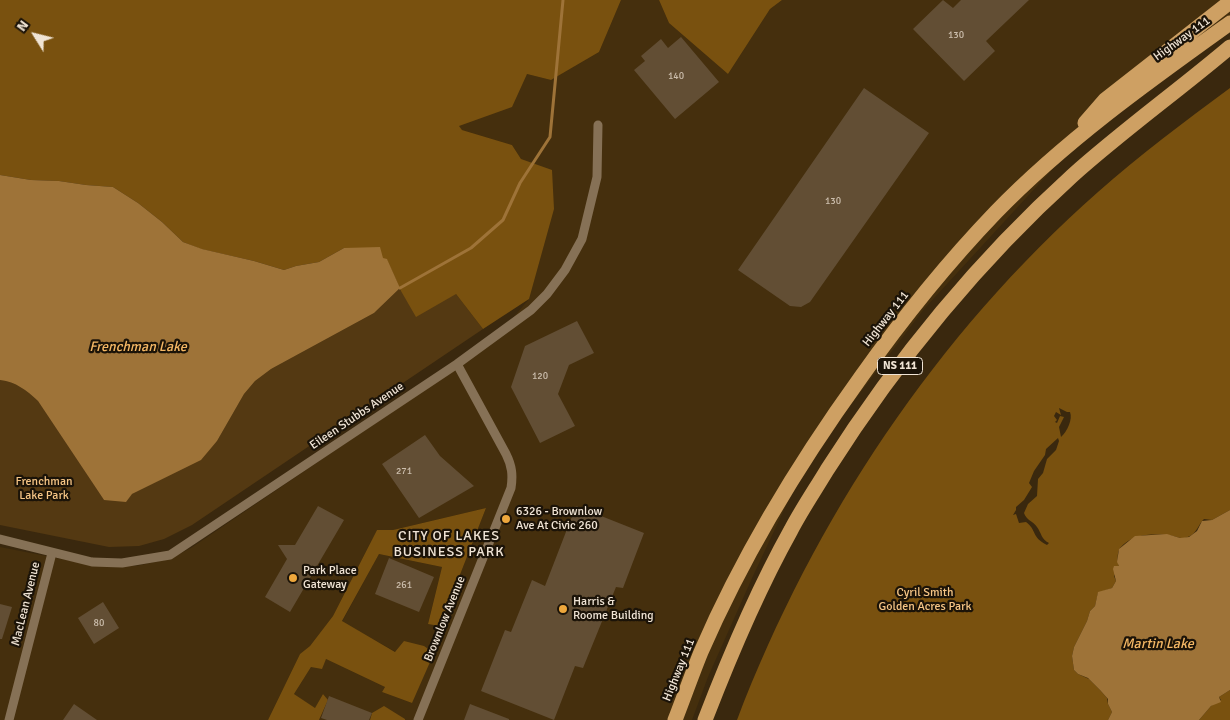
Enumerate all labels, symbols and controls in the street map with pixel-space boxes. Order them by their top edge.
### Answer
north arrow [10,10,60,60]
street label: Highway 111 [1151,14,1213,64]
text: N [13,17,32,35]
house number: 130 [948,29,964,41]
house number: 140 [668,70,684,82]
house number: 130 [825,195,841,207]
street label: Highway 111 [860,288,912,350]
water label: Frenchman Lake [89,339,187,355]
road number: NS 111 [878,358,922,374]
house number: 120 [532,370,548,382]
street label: Eileen Stubbs Avenue [307,379,407,453]
house number: 271 [396,465,412,477]
park label: Frenchman Lake Park [15,475,73,503]
place label: 6326 - Brownlow Ave At Civic 260 [516,505,602,533]
marker: 6326 - Brownlow Ave At Civic 260 [500,513,512,525]
district label: CITY OF LAKES BUSINESS PARK [392,528,506,560]
street label: MacLean Avenue [9,560,43,648]
place label: Park Place Gateway [303,564,357,592]
marker: Park Place Gateway [287,572,299,584]
street label: Brownlow Avenue [421,574,469,664]
house number: 261 [396,579,412,591]
park label: Cyril Smith Golden Acres Park [878,586,972,614]
place label: Harris & Roome Building [573,595,654,623]
marker: Harris & Roome Building [557,603,569,615]
house number: 80 [94,617,104,629]
water label: Martin Lake [1122,636,1194,652]
street label: Highway 111 [660,637,698,703]

